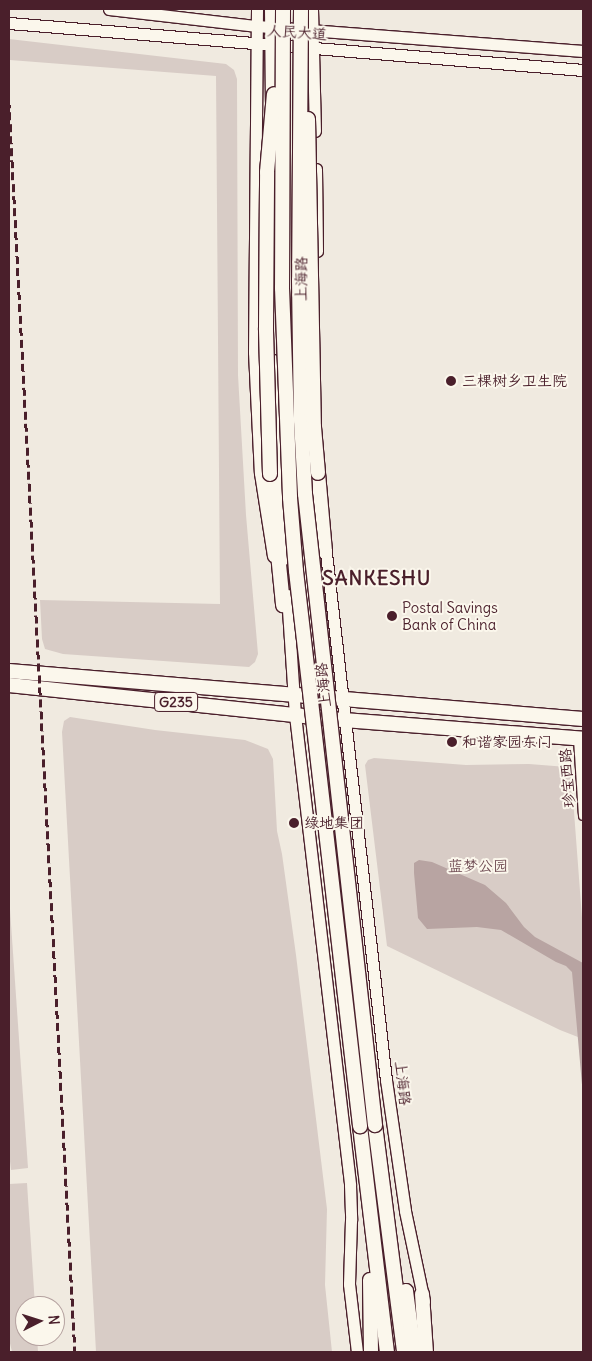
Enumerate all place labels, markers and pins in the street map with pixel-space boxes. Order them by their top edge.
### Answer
place label: 三棵树乡卫生院 [462,372,567,390]
marker: 三棵树乡卫生院 [444,374,458,388]
place label: Postal Savings Bank of China [402,598,498,633]
marker: Postal Savings Bank of China [386,610,398,622]
place label: 和谐家园东门 [462,733,552,751]
marker: 和谐家园东门 [446,736,458,748]
place label: 绿地集团 [304,814,364,832]
marker: 绿地集团 [288,817,300,829]

